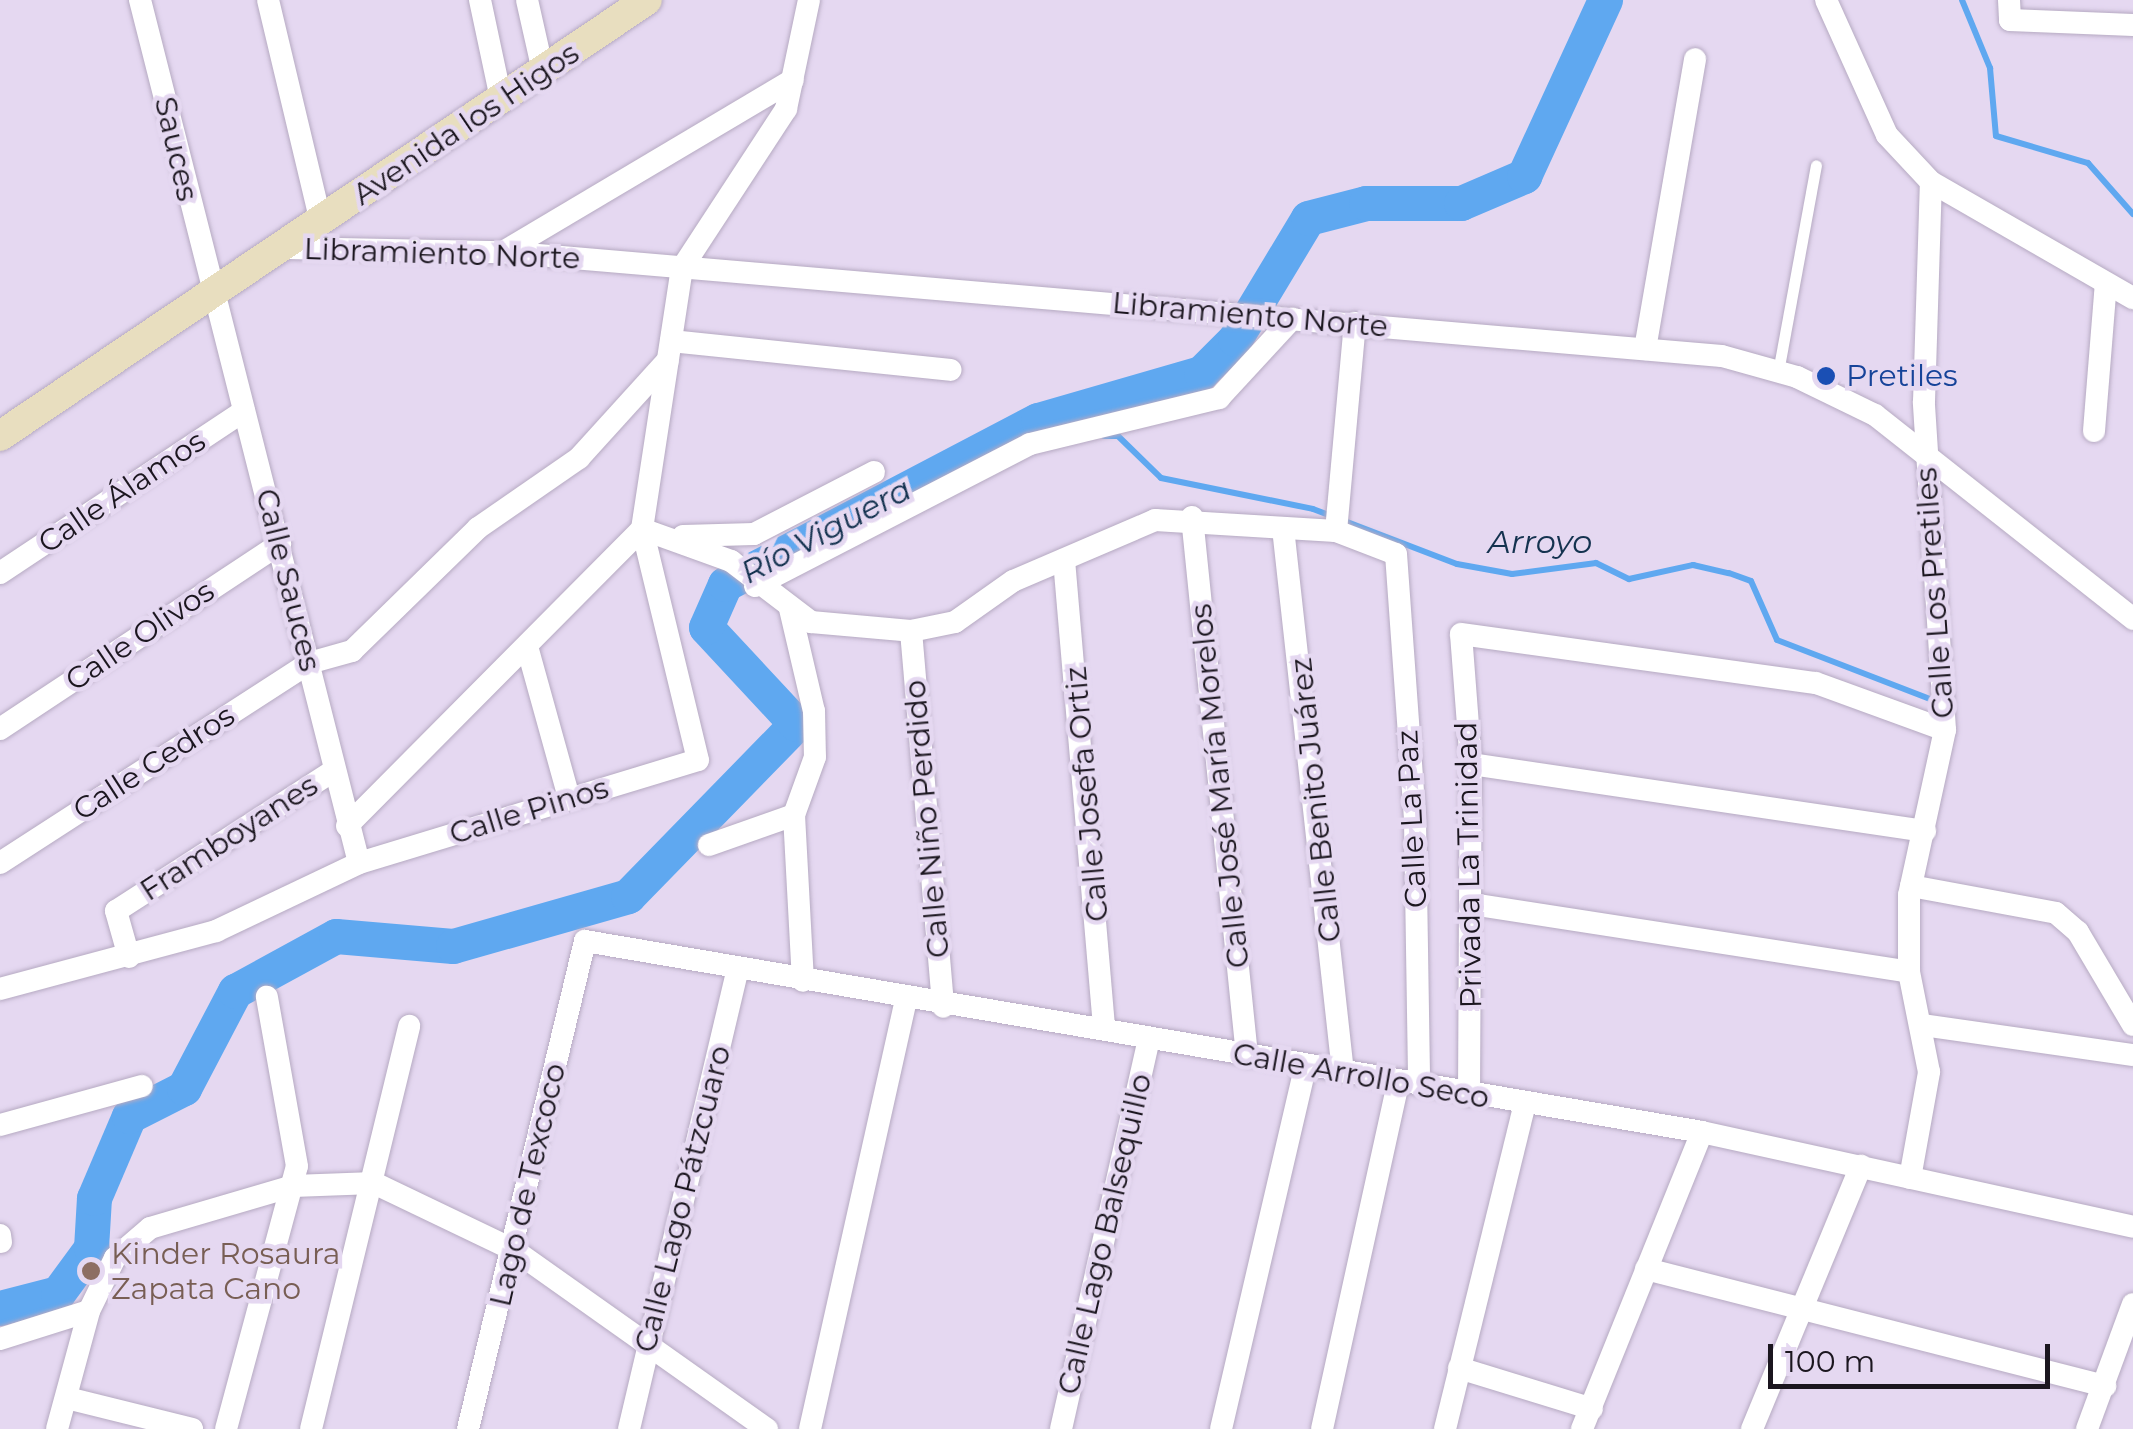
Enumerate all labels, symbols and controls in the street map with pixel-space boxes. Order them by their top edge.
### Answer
street label: Avenida los Higos [346,35,586,213]
street label: Sauces [147,93,205,205]
street label: Libramiento Norte [303,231,581,277]
street label: Libramiento Norte [1111,285,1389,345]
place label: Pretiles [1846,358,1958,394]
marker: Pretiles [1815,365,1837,387]
street label: Calle Álamos [32,423,212,561]
street label: Calle Los Pretiles [1908,466,1962,720]
water label: Río Viguera [734,470,918,592]
street label: Calle Sauces [248,485,328,675]
water label: Arroyo [1488,523,1592,561]
street label: Calle Olivos [59,573,221,699]
street label: Calle José María Morelos [1183,602,1257,970]
street label: Calle Benito Juárez [1283,656,1349,944]
street label: Calle Josefa Ortiz [1058,665,1116,923]
street label: Calle Niño Perdido [897,679,957,959]
street label: Calle Cedros [67,698,241,828]
street label: Privada La Trinidad [1449,721,1489,1009]
street label: Calle La Paz [1389,729,1435,909]
street label: Framboyanes [134,767,324,909]
street label: Calle Pinos [445,770,613,852]
street label: Calle Arrollo Seco [1230,1036,1492,1116]
street label: Calle Lago Pátzcuaro [627,1042,739,1356]
street label: Lago de Texcoco [483,1060,573,1310]
street label: Calle Lago Balsequillo [1051,1070,1159,1398]
place label: Kinder Rosaura Zapata Cano [111,1236,341,1306]
marker: Kinder Rosaura Zapata Cano [80,1260,102,1282]
scale bar [1773,1324,2056,1386]
text: 100 m [1785,1343,1875,1380]

